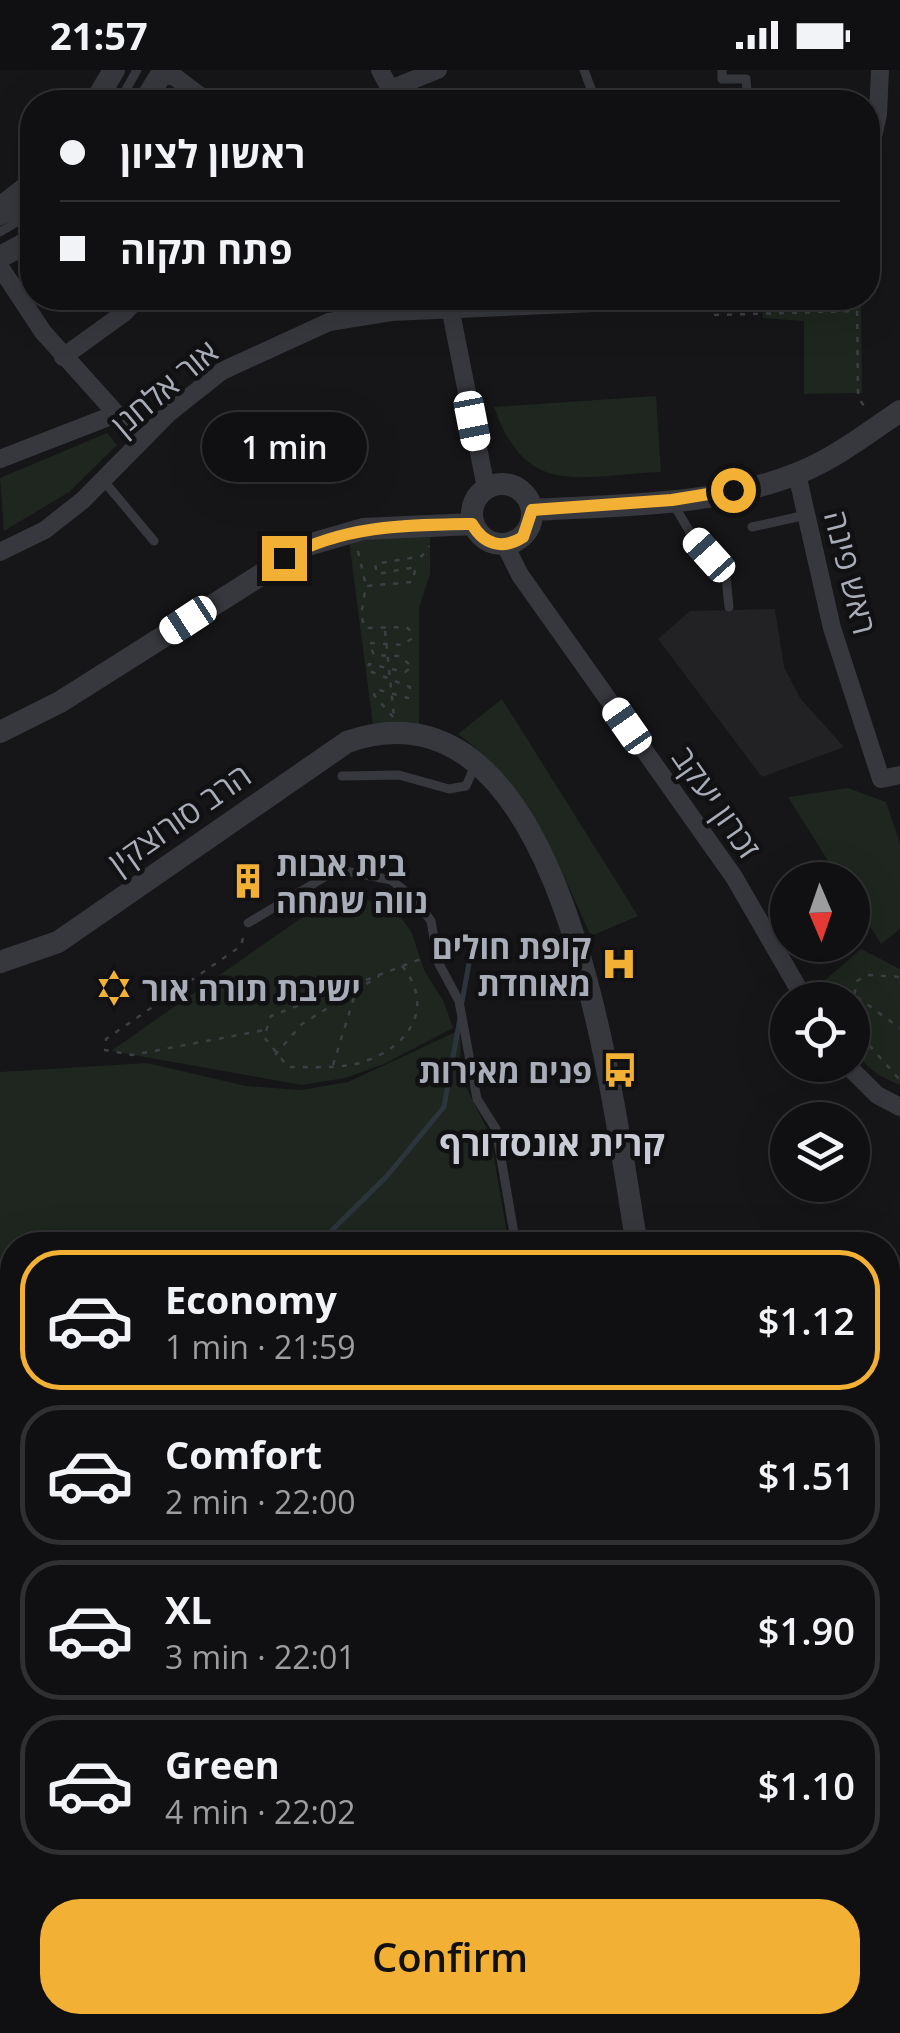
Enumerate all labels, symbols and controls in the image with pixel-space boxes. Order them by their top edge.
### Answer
text: 21:57 [50,9,148,61]
text: ראשון לציון [120,127,305,179]
text: פתח תקוה [120,223,292,275]
street label: אור אלחנן [101,330,227,444]
car [452,389,492,453]
callout: 1 min [202,413,366,483]
text: 1 min [241,425,328,468]
route start [711,468,756,513]
street label: ראש פינה [815,506,887,638]
car [678,523,740,587]
route end [262,536,307,581]
car [155,591,221,649]
car [598,693,656,759]
street label: זכרון יעקב [663,738,771,866]
street label: הרב סורוצקין [99,753,259,883]
place label: בית אבות נווה שמחה [276,842,428,922]
building icon: בית אבות נווה שמחה [229,862,267,900]
north arrow [770,862,870,962]
map controls [770,862,870,1202]
place label: קופת חולים מאוחדת [432,925,592,1005]
hospital icon: קופת חולים מאוחדת [600,945,638,983]
place label: ישיבת תורה אור [142,967,361,1010]
synagogue icon: ישיבת תורה אור [95,969,133,1007]
button: locate [770,982,870,1082]
place label: פנים מאירות [419,1049,592,1092]
bus stop icon: פנים מאירות [601,1051,639,1089]
button: layers [770,1102,870,1202]
district label: קרית אונסדורף [439,1119,665,1166]
text: Economy [165,1273,337,1325]
icon: car [45,1275,135,1365]
text: $1.12 [758,1294,855,1346]
text: 1 min · 21:59 [165,1325,356,1368]
text: Comfort [165,1428,322,1480]
icon: car [45,1430,135,1520]
text: $1.51 [758,1449,855,1501]
text: 2 min · 22:00 [165,1480,356,1523]
text: XL [165,1583,212,1635]
icon: car [45,1585,135,1675]
text: $1.90 [758,1604,855,1656]
text: 3 min · 22:01 [165,1635,356,1678]
text: Green [165,1738,280,1790]
icon: car [45,1740,135,1830]
text: $1.10 [758,1759,855,1811]
text: 4 min · 22:02 [165,1790,356,1833]
button: Confirm [40,1899,860,2014]

